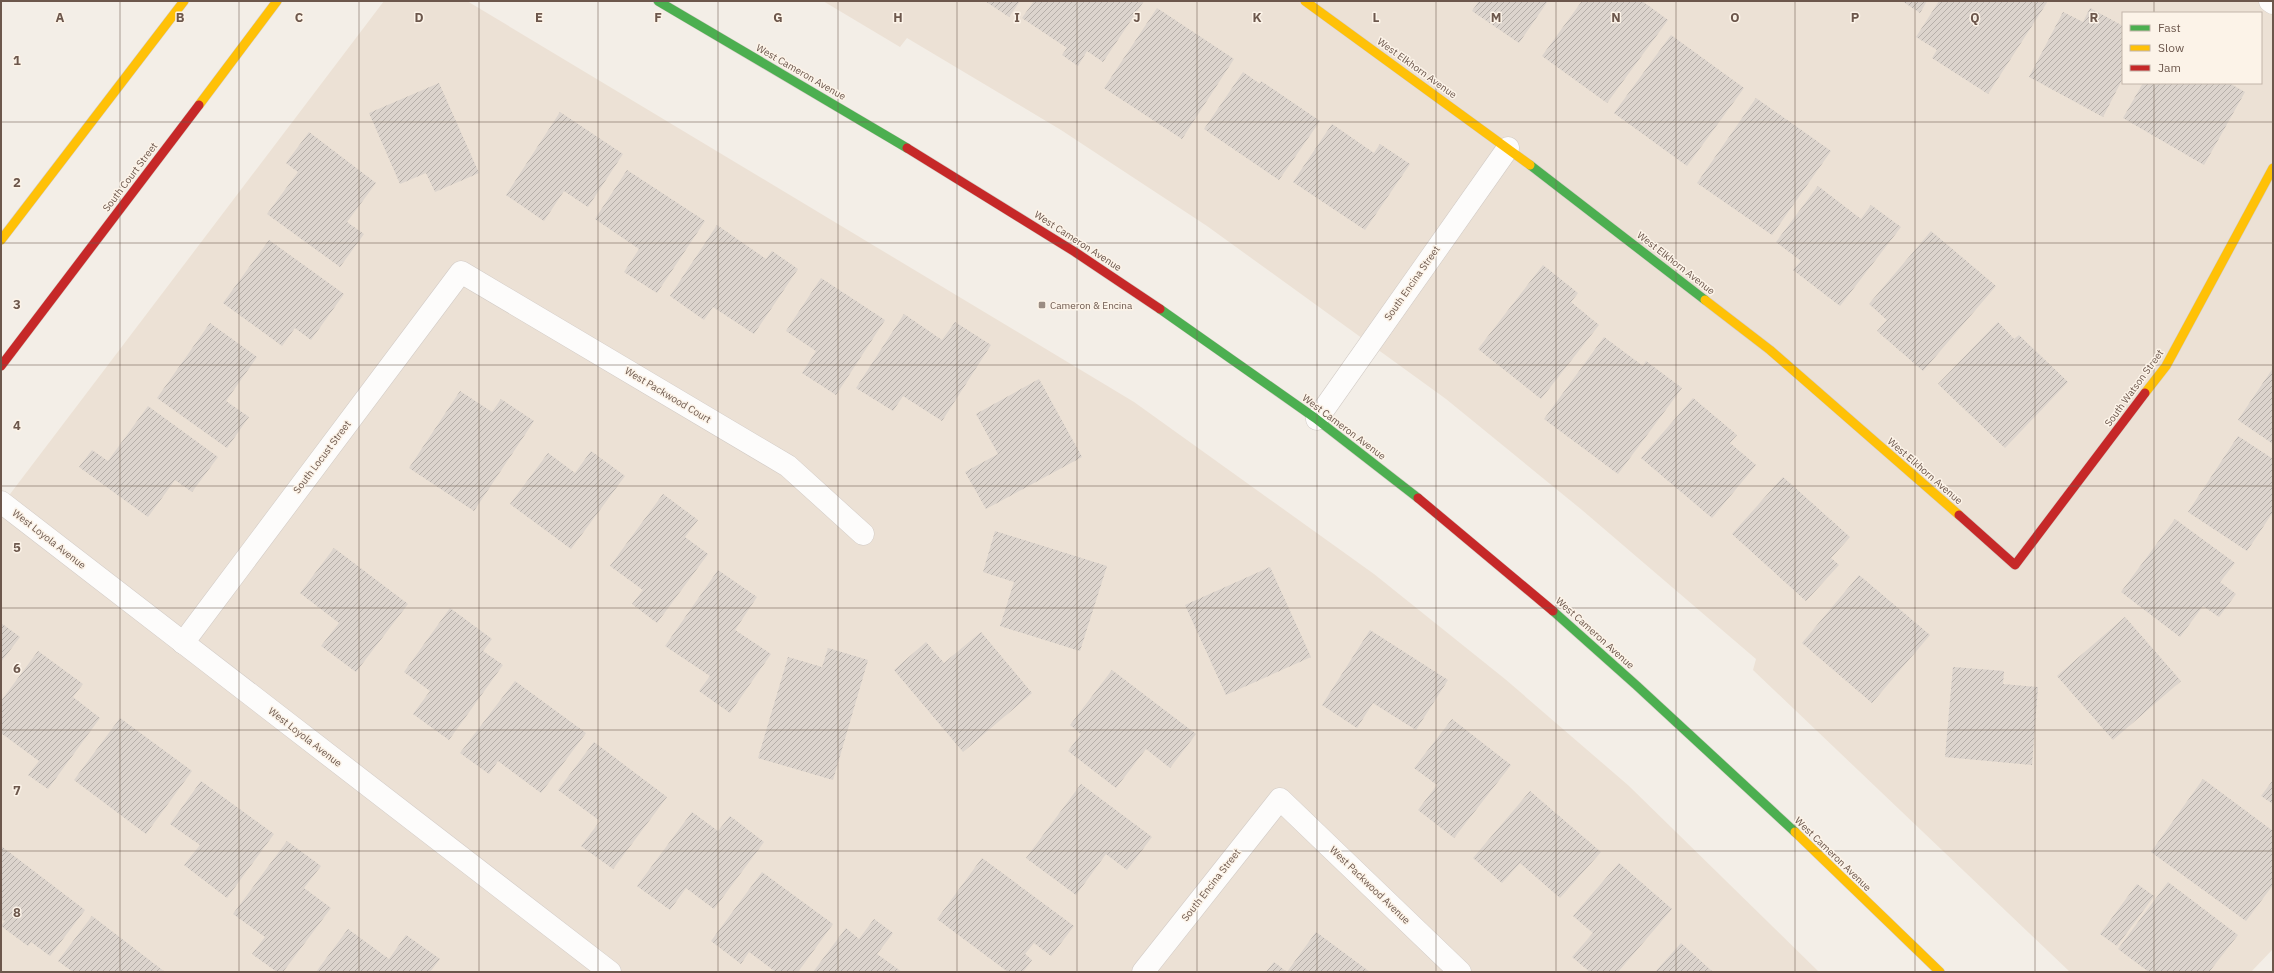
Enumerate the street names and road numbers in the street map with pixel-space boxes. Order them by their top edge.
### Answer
street label: West Elkhorn Avenue [1375,35,1460,102]
street label: West Cameron Avenue [754,41,849,103]
street label: South Court Street [100,139,161,214]
street label: West Cameron Avenue [1032,208,1124,274]
street label: West Elkhorn Avenue [1635,229,1718,298]
street label: South Encina Street [1381,243,1443,323]
street label: South Watson Street [2102,346,2167,429]
street label: West Packwood Court [623,364,714,426]
street label: West Cameron Avenue [1300,391,1389,463]
street label: South Locust Street [290,418,354,496]
street label: West Elkhorn Avenue [1885,435,1966,507]
street label: West Loyola Avenue [10,506,89,572]
street label: West Cameron Avenue [1553,594,1637,672]
street label: West Loyola Avenue [266,704,345,770]
street label: West Cameron Avenue [1792,814,1874,894]
street label: West Packwood Avenue [1327,843,1413,927]
street label: South Encina Street [1179,846,1244,924]

